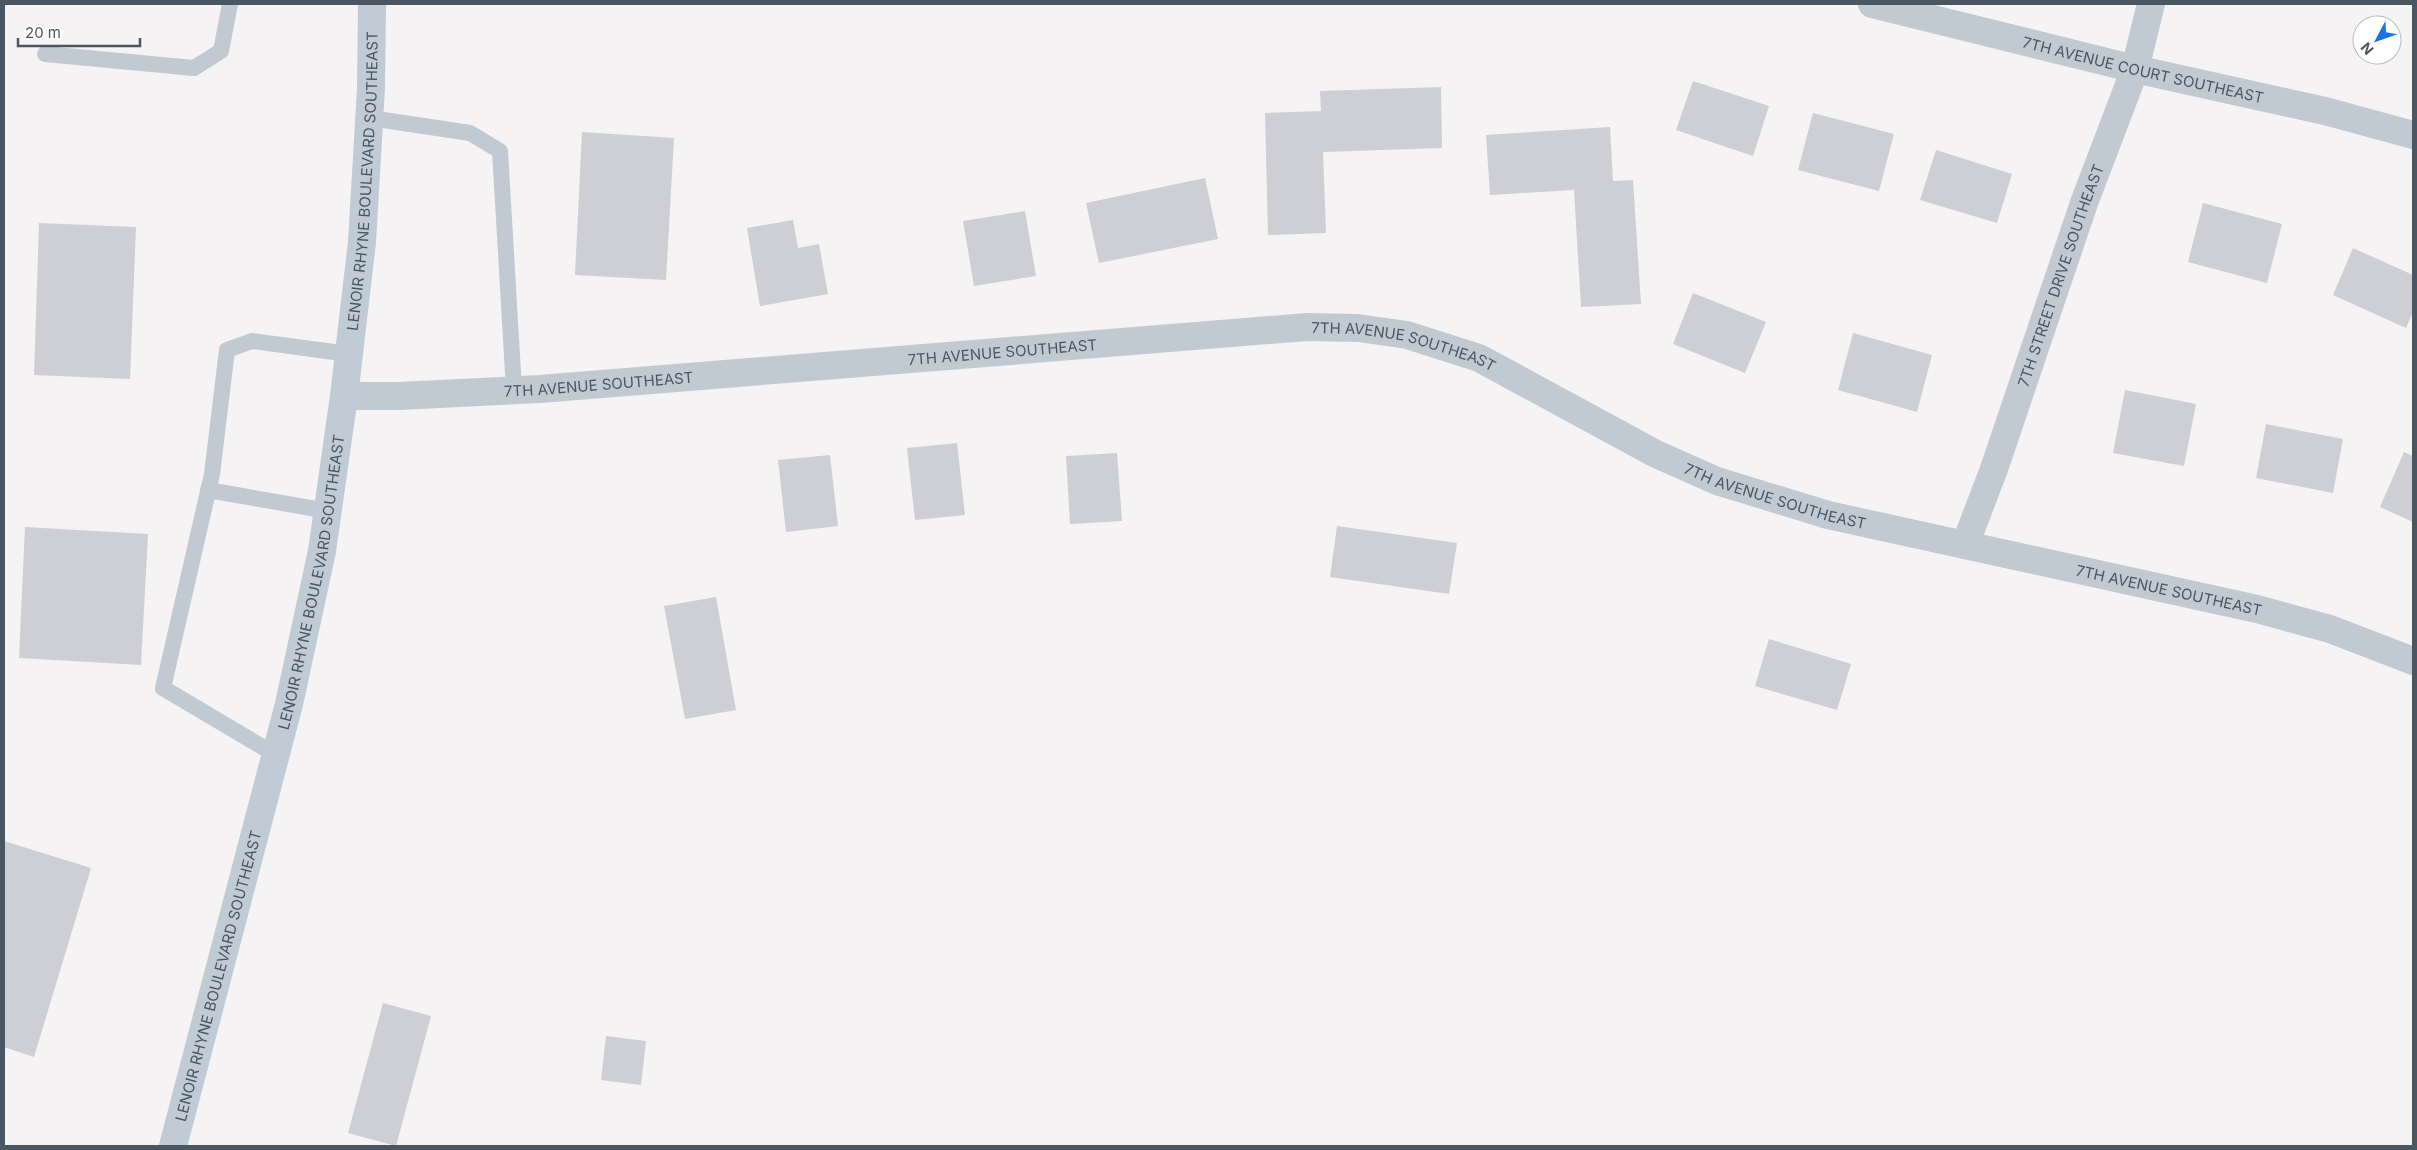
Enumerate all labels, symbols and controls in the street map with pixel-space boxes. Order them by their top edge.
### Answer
scale bar [18,15,140,47]
north arrow [2352,15,2402,65]
text: 20 m [25,23,61,42]
street label: LENOIR RHYNE BOULEVARD SOUTHEAST [342,31,381,332]
street label: 7TH AVENUE COURT SOUTHEAST [2021,32,2266,107]
text: N [2357,39,2377,58]
street label: 7TH STREET DRIVE SOUTHEAST [2013,161,2107,389]
street label: 7TH AVENUE SOUTHEAST [1311,318,1499,375]
street label: 7TH AVENUE SOUTHEAST [907,335,1098,369]
street label: 7TH AVENUE SOUTHEAST [503,367,694,400]
street label: LENOIR RHYNE BOULEVARD SOUTHEAST [273,433,348,732]
street label: 7TH AVENUE SOUTHEAST [1681,458,1868,533]
street label: 7TH AVENUE SOUTHEAST [2074,560,2264,619]
street label: LENOIR RHYNE BOULEVARD SOUTHEAST [170,828,265,1123]

